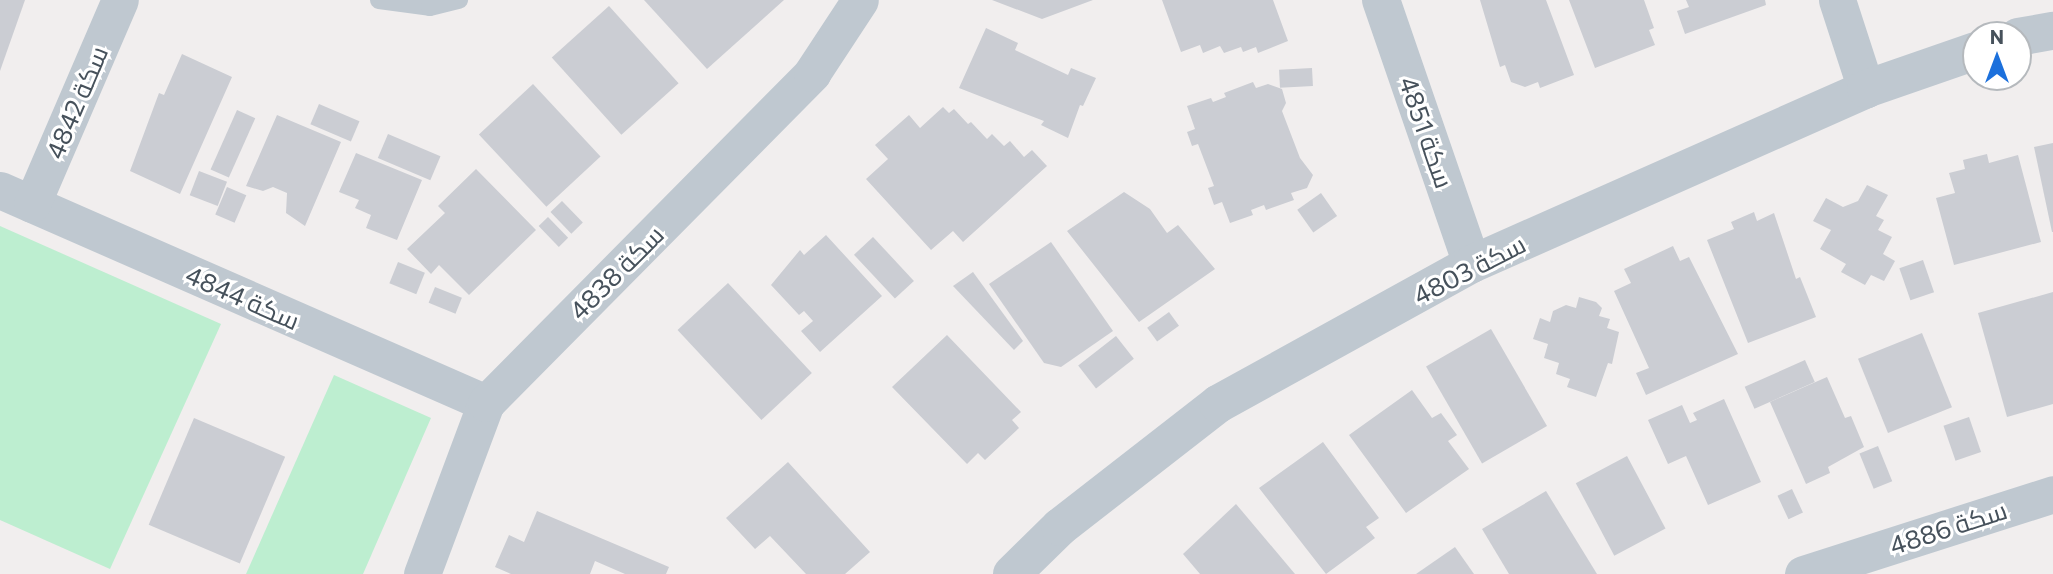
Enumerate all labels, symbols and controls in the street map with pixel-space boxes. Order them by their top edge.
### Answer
north arrow [1962,21,2032,91]
text: N [1990,25,2004,48]
street label: سكة 4842 [38,41,114,163]
street label: سكة 4851 [1393,72,1461,192]
street label: سكة 4838 [562,218,670,326]
street label: سكة 4803 [1408,227,1530,311]
street label: سكة 4844 [181,258,305,336]
street label: سكة 4886 [1885,493,2011,561]

